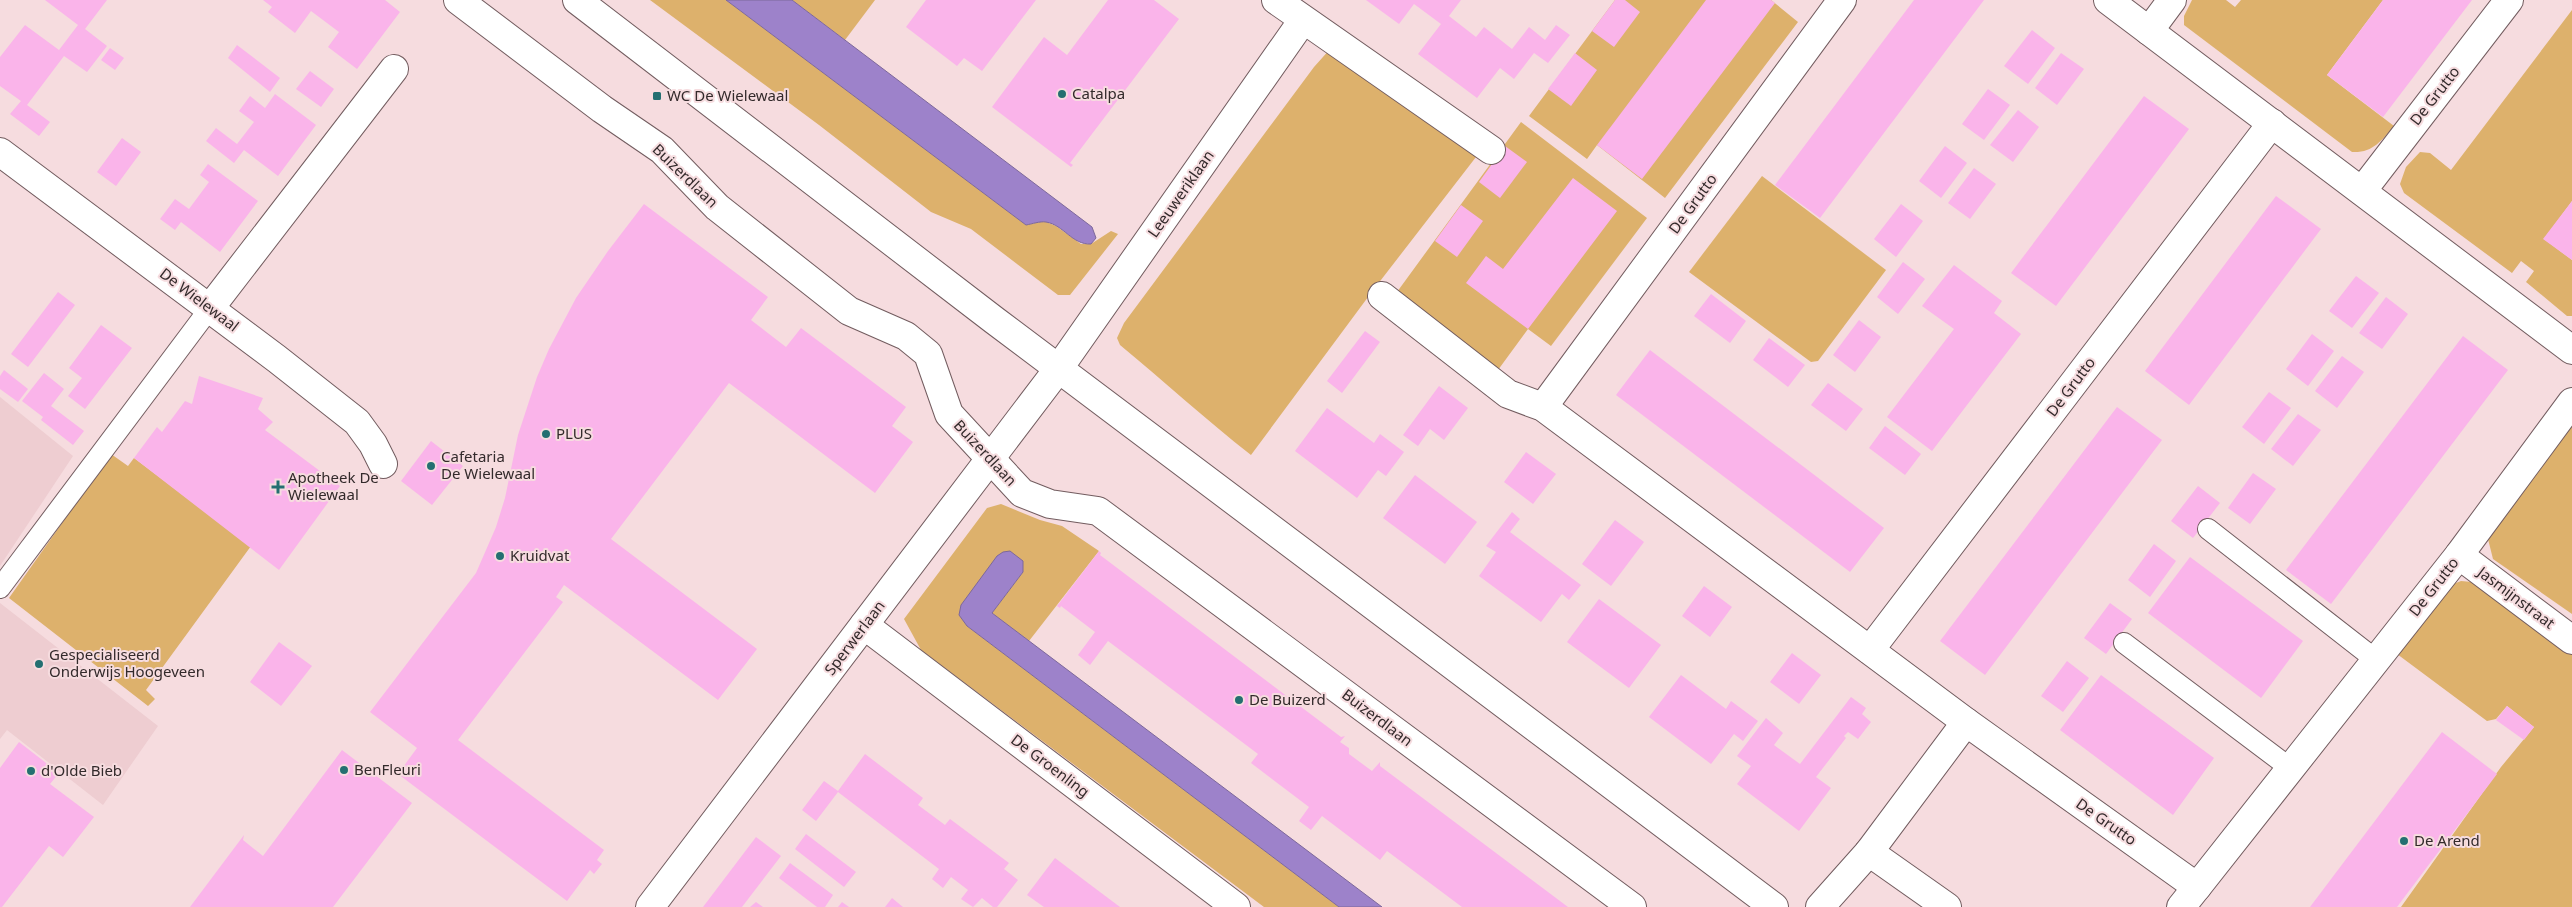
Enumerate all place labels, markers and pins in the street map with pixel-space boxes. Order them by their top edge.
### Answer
place label: Catalpa [1072,83,1125,103]
place label: WC De Wielewaal [667,85,788,105]
marker: Catalpa [1056,88,1068,100]
marker: WC De Wielewaal [651,90,663,102]
place label: PLUS [556,423,592,443]
marker: PLUS [540,428,552,440]
place label: Cafetaria De Wielewaal [441,446,535,483]
marker: Cafetaria De Wielewaal [425,460,437,472]
place label: Apotheek De Wielewaal [288,467,379,504]
marker: Apotheek De Wielewaal [272,481,284,493]
place label: Kruidvat [510,545,570,565]
marker: Kruidvat [494,550,506,562]
place label: Gespecialiseerd Onderwijs Hoogeveen [49,644,205,681]
marker: Gespecialiseerd Onderwijs Hoogeveen [33,658,45,670]
place label: De Buizerd [1249,689,1326,709]
marker: De Buizerd [1233,694,1245,706]
place label: BenFleuri [354,759,421,779]
place label: d'Olde Bieb [41,760,122,780]
marker: BenFleuri [338,764,350,776]
marker: d'Olde Bieb [25,765,37,777]
place label: De Arend [2414,830,2480,850]
marker: De Arend [2398,835,2410,847]

